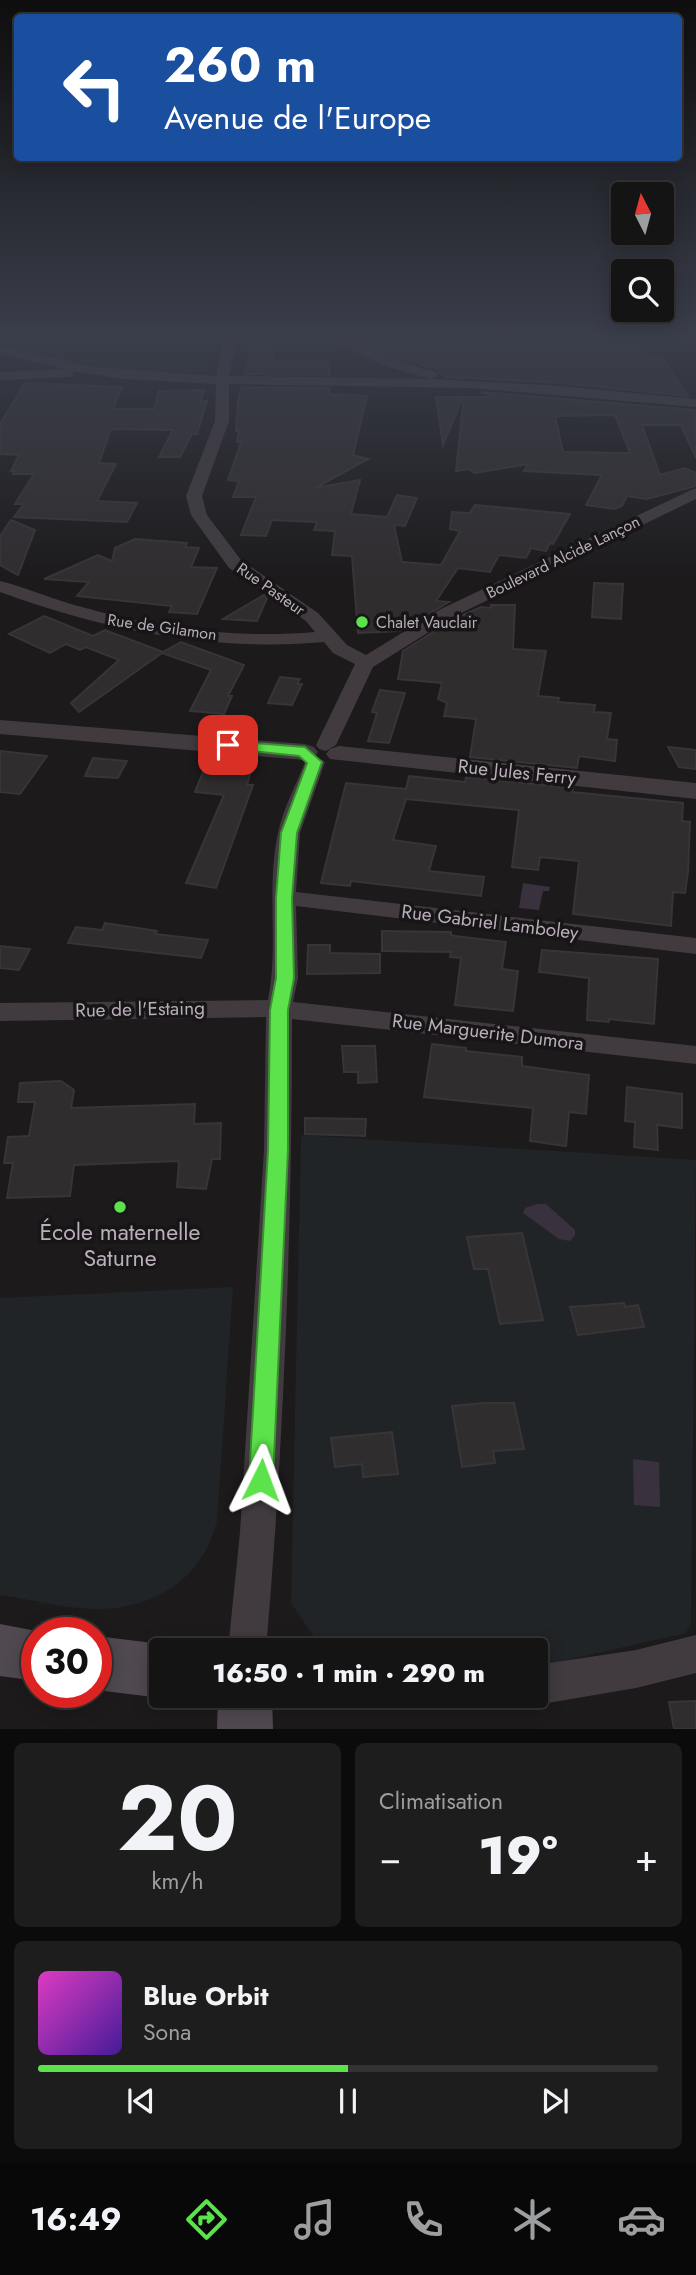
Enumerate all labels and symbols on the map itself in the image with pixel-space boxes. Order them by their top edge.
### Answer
north arrow [611,182,674,245]
street label: Boulevard Alcide Lançon [482,510,644,604]
street label: Rue Pasteur [232,557,310,621]
street label: Rue de Gilamon [106,608,218,646]
place label: Chalet Vauclair [376,611,478,634]
marker: Chalet Vauclair [354,614,370,630]
pin [198,715,258,775]
street label: Rue Jules Ferry [457,752,578,792]
street label: Rue Gabriel Lamboley [400,898,581,946]
street label: Rue de l'Estaing [75,994,205,1024]
street label: Rue Marguerite Dumora [391,1007,585,1057]
marker: École maternelle Saturne [112,1199,128,1215]
place label: École maternelle Saturne [40,1215,201,1275]
position arrow [224,1443,298,1517]
speed limit sign: 30 [21,1617,112,1708]

